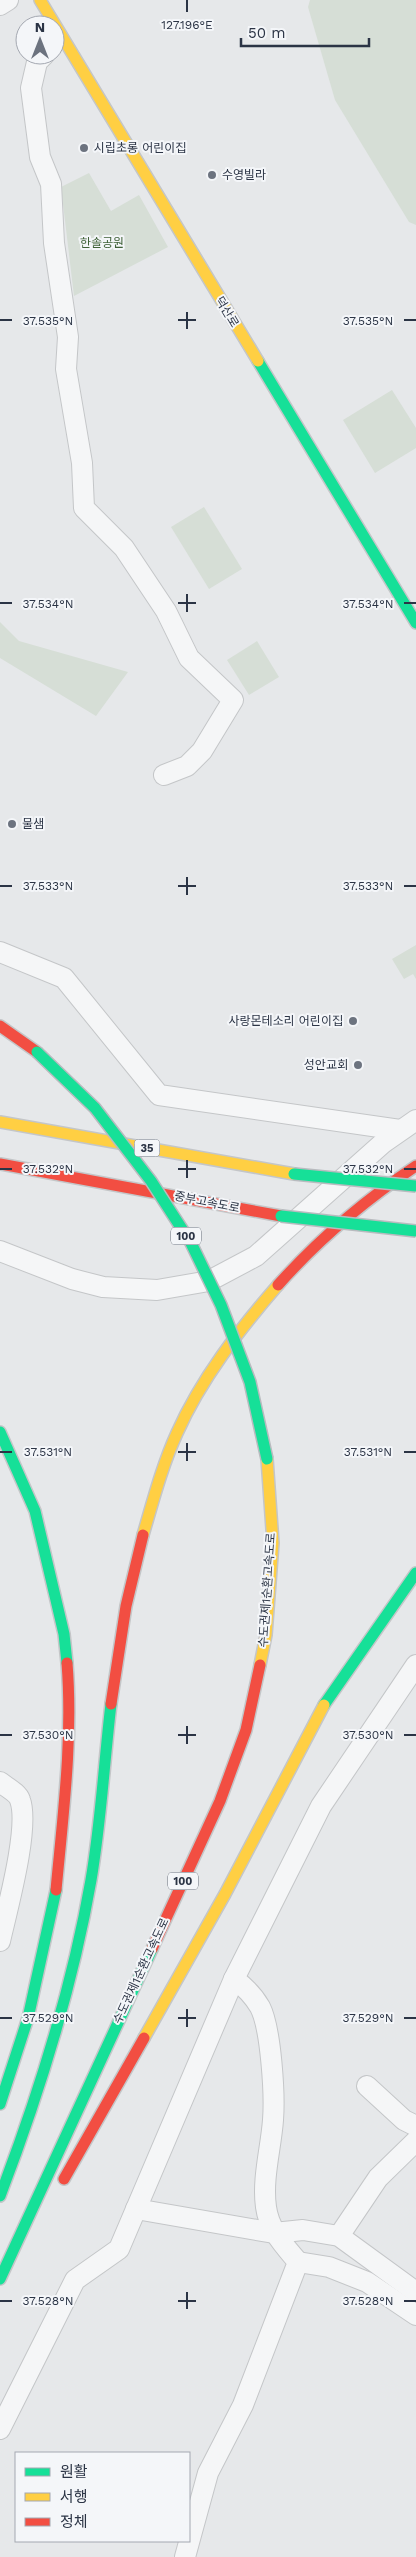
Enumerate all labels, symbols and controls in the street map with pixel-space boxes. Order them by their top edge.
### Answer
north arrow [15,15,65,65]
scale bar [241,15,368,47]
text: 127.196°E [161,18,213,32]
text: N [35,19,45,35]
text: 50 m [248,24,285,42]
place label: 시립초롱 어린이집 [94,141,186,155]
marker: 시립초롱 어린이집 [78,142,90,154]
place label: 수영빌라 [222,168,266,182]
marker: 수영빌라 [206,169,218,181]
park label: 한솔공원 [80,236,124,250]
street label: 덕산로 [212,294,242,330]
text: 37.535°N [23,314,73,328]
text: 37.535°N [343,314,393,328]
text: 37.534°N [23,597,73,611]
text: 37.534°N [343,597,393,611]
place label: 물샘 [22,817,44,831]
marker: 물샘 [6,818,18,830]
text: 37.533°N [23,879,73,893]
text: 37.533°N [343,879,393,893]
place label: 사랑몬테소리 어린이집 [229,1014,343,1028]
marker: 사랑몬테소리 어린이집 [347,1015,359,1027]
place label: 성안교회 [304,1058,348,1072]
marker: 성안교회 [352,1059,364,1071]
road number: 35 [134,1140,160,1156]
text: 37.532°N [23,1162,73,1176]
text: 37.532°N [343,1162,393,1176]
street label: 중부고속도로 [173,1189,241,1215]
road number: 100 [171,1228,201,1244]
text: 37.531°N [24,1445,72,1459]
text: 37.531°N [344,1445,392,1459]
street label: 수도권제1순환고속도로 [256,1532,278,1648]
text: 37.530°N [22,1728,74,1742]
text: 37.530°N [342,1728,394,1742]
road number: 100 [168,1872,198,1890]
street label: 수도권제1순환고속도로 [110,1916,172,2026]
text: 37.529°N [22,2011,74,2025]
text: 37.529°N [342,2011,394,2025]
text: 37.528°N [23,2294,74,2308]
text: 37.528°N [343,2294,394,2308]
legend [15,2452,190,2542]
text: 원활 [60,2463,88,2481]
text: 서행 [60,2488,88,2506]
text: 정체 [60,2513,88,2531]

